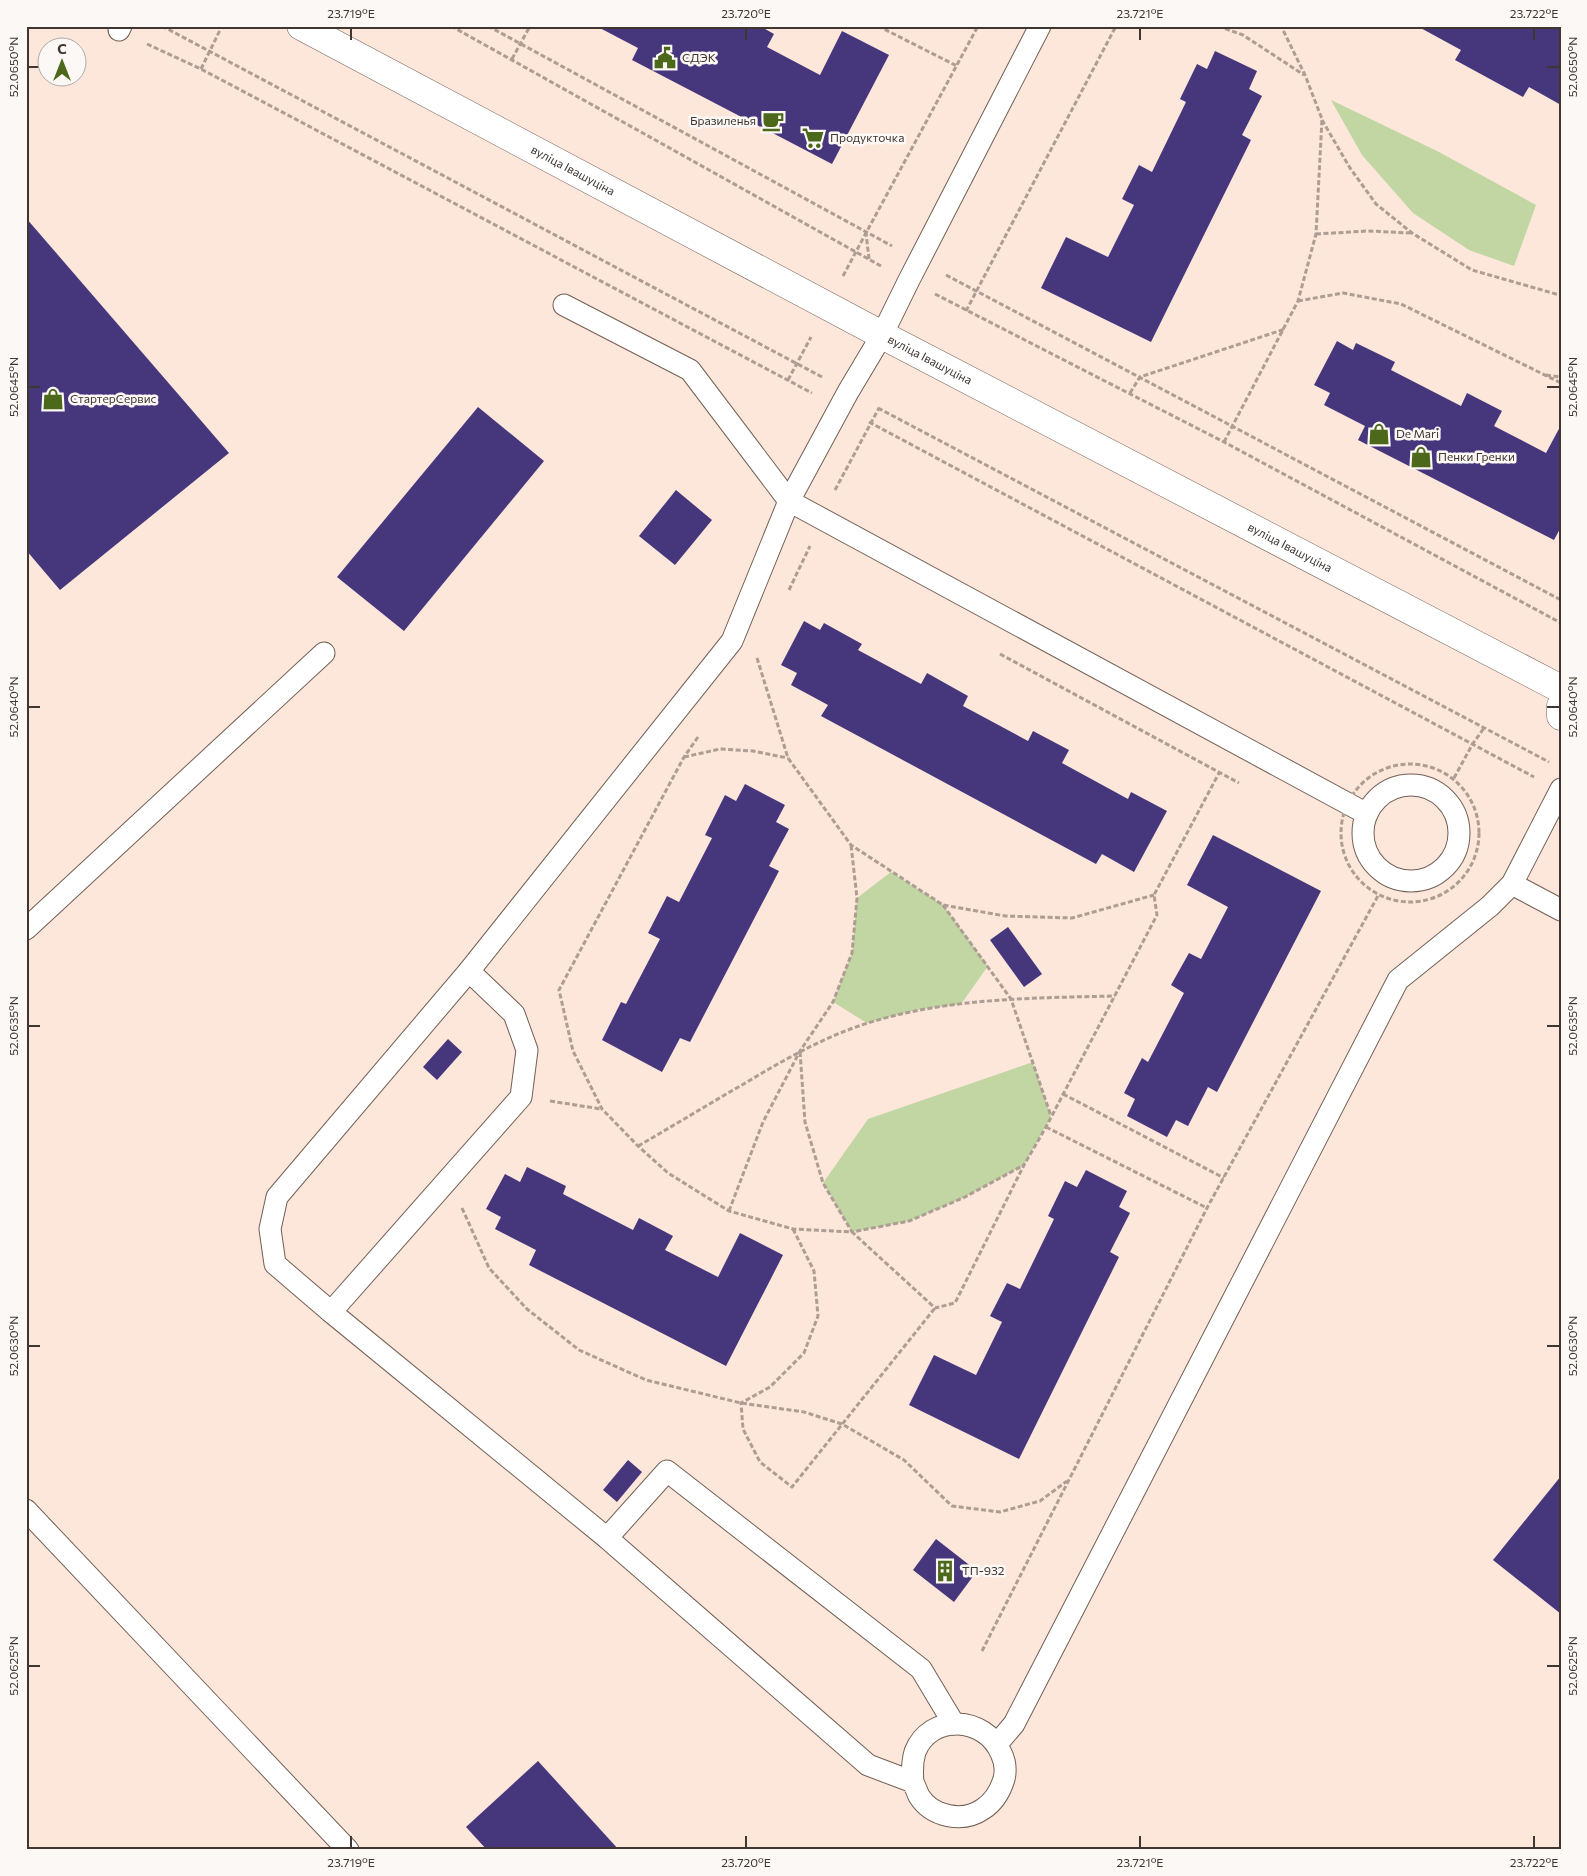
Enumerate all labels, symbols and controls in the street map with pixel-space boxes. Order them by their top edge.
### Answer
text: 23.719°E [327,6,375,20]
text: 23.720°E [721,6,771,20]
text: 23.721°E [1117,6,1164,20]
text: 23.722°E [1510,6,1558,20]
text: 52.0650°N [6,37,20,97]
text: 52.0650°N [1565,37,1579,97]
north arrow [38,38,88,88]
text: С [57,40,67,57]
public building icon: СДЭК [652,45,678,71]
place label: СДЭК [682,50,716,64]
cafe icon: Бразиленья [760,108,786,134]
place label: Бразиленья [690,113,756,127]
supermarket icon: Продукточка [800,125,826,151]
place label: Продукточка [830,130,904,144]
street label: вуліца Івашуціна [529,142,618,198]
street label: вуліца Івашуціна [886,331,975,387]
text: 52.0645°N [6,357,20,417]
text: 52.0645°N [1565,357,1579,417]
shop icon: СтартерСервис [40,386,66,412]
place label: СтартерСервис [70,391,157,405]
shop icon: De Mari [1366,421,1392,447]
place label: De Mari [1396,426,1439,440]
shop icon: Пенки Гренки [1408,444,1434,470]
place label: Пенки Гренки [1438,449,1515,463]
street label: вуліца Івашуціна [1246,519,1335,574]
text: 52.0640°N [6,677,20,738]
text: 52.0640°N [1565,677,1579,738]
text: 52.0635°N [6,996,20,1056]
text: 52.0635°N [1565,996,1579,1056]
text: 52.0630°N [6,1316,20,1376]
text: 52.0630°N [1565,1316,1579,1376]
building icon: ТП-932 [932,1558,958,1584]
place label: ТП-932 [962,1563,1005,1577]
text: 52.0625°N [6,1636,20,1696]
text: 52.0625°N [1565,1636,1579,1696]
text: 23.719°E [327,1855,375,1869]
text: 23.720°E [721,1855,771,1869]
text: 23.721°E [1117,1855,1164,1869]
text: 23.722°E [1510,1855,1558,1869]

